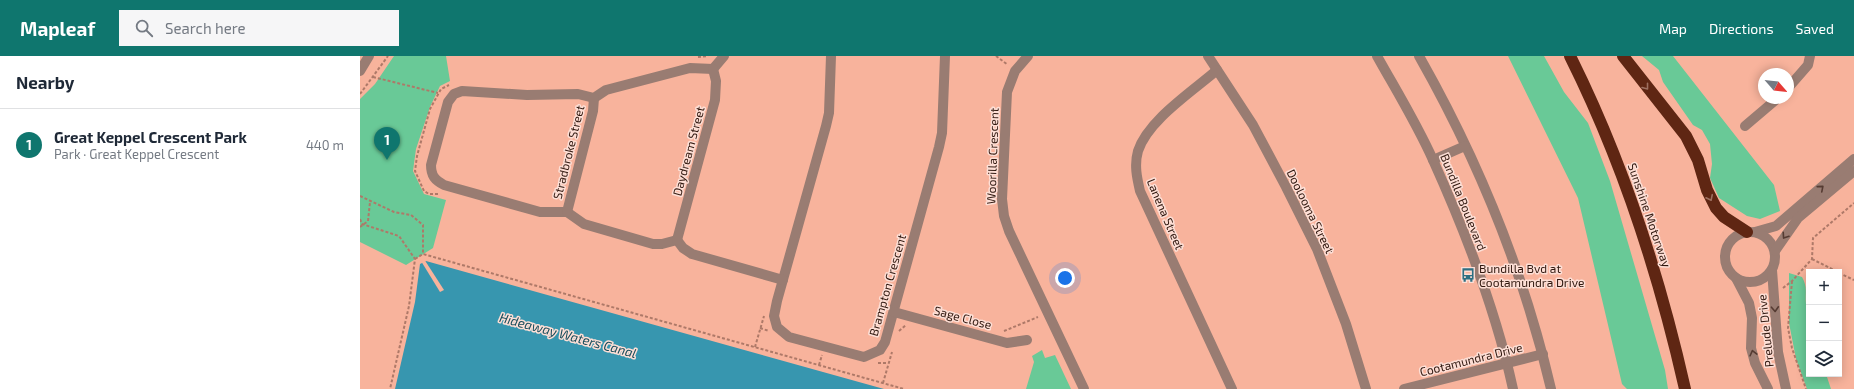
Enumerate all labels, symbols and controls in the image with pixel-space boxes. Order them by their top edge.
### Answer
search box [119,10,399,46]
text: Mapleaf [20,17,95,40]
icon: search [133,17,155,39]
text: Search here [165,19,246,37]
text: Map [1659,20,1687,37]
text: Directions [1709,20,1774,37]
text: Saved [1796,20,1834,37]
north arrow [1758,68,1794,104]
text: Nearby [16,72,74,92]
one-way arrow [1642,83,1649,90]
street label: Stradbroke Street [550,103,587,200]
street label: Daydream Street [669,104,707,197]
street label: Woorilla Crescent [983,107,1001,205]
pin: 1 [374,127,400,160]
text: Great Keppel Crescent Park [54,128,247,146]
text: 1 [26,137,32,153]
text: 440 m [306,137,344,153]
text: Park · Great Keppel Crescent [54,146,219,162]
street label: Bundilla Boulevard [1438,152,1490,252]
street label: Sunshine Motorway [1626,161,1675,269]
street label: Doolooma Street [1285,167,1338,256]
street label: Lanena Street [1145,176,1187,252]
one-way arrow [1817,186,1824,193]
one-way arrow [1705,194,1713,201]
one-way arrow [1783,231,1790,238]
street label: Brampton Crescent [866,232,908,337]
place label: Bundilla Bvd at Cootamundra Drive [1479,261,1584,289]
bus stop icon: Bundilla Bvd at Cootamundra Drive [1460,267,1476,283]
your location [1055,268,1075,288]
map controls [1806,269,1842,377]
button: + [1806,269,1842,305]
street label: Prelude Drive [1754,294,1776,368]
street label: Sage Close [933,303,993,331]
button: − [1806,305,1842,341]
one-way arrow [1770,306,1779,312]
water label: Hideaway Waters Canal [498,309,639,361]
street label: Cootamundra Drive [1418,339,1524,379]
button: layers [1806,341,1842,377]
one-way arrow [1749,350,1757,356]

